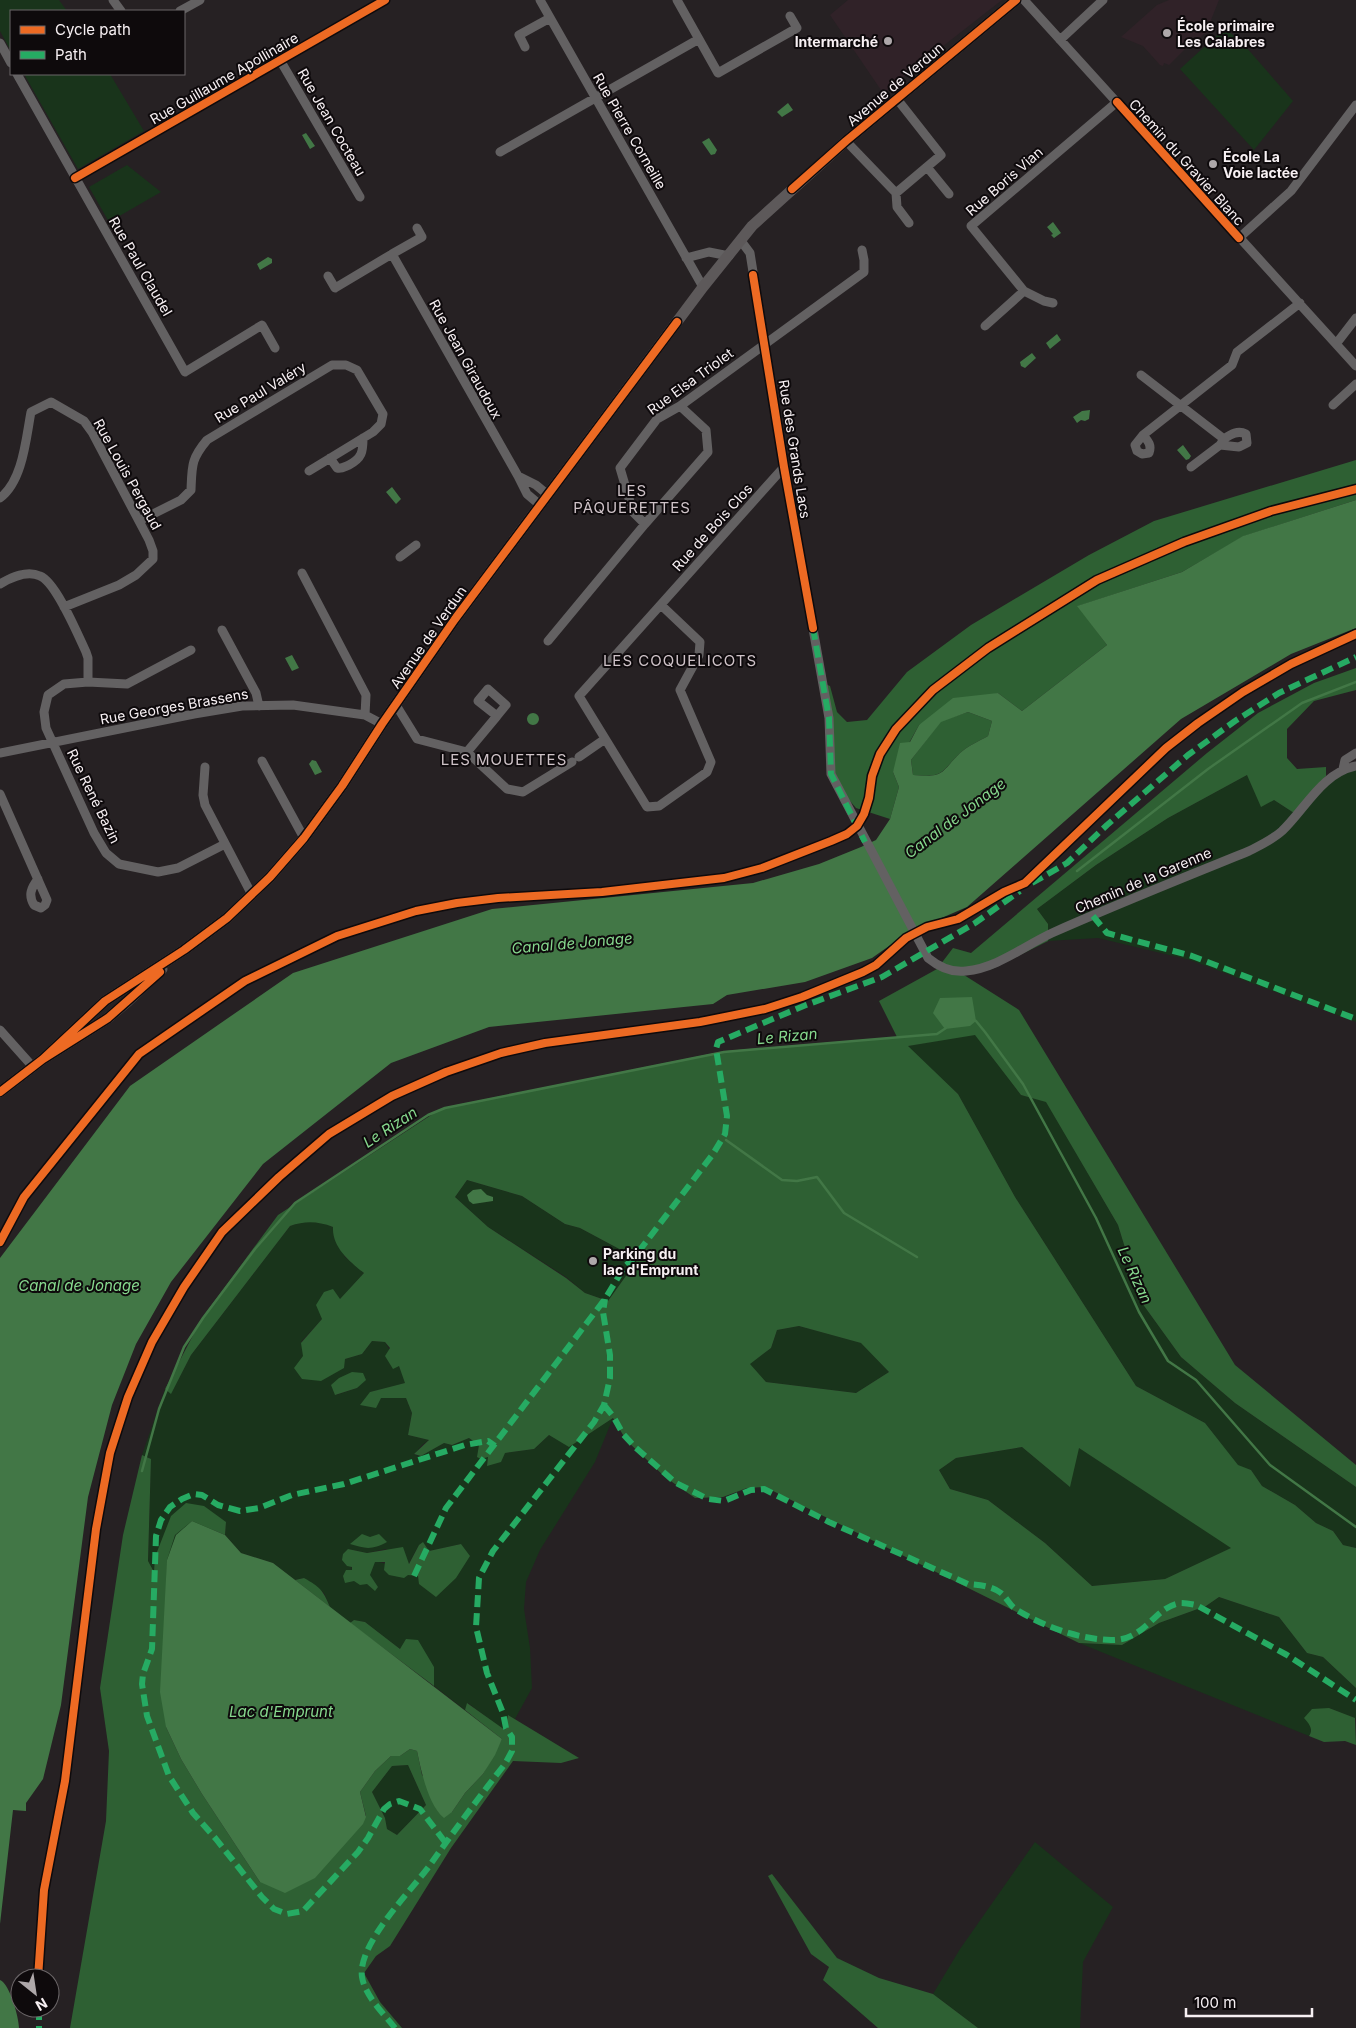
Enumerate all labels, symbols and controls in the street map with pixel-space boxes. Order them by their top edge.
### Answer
legend [10,10,185,75]
place label: École primaire Les Calabres [1177,16,1275,50]
text: Cycle path [55,20,131,39]
marker: École primaire Les Calabres [1161,27,1173,39]
street label: Rue Guillaume Apollinaire [147,29,301,127]
place label: Intermarché [795,33,878,50]
marker: Intermarché [882,35,894,47]
street label: Avenue de Verdun [843,39,947,129]
text: Path [55,45,87,64]
street label: Rue Jean Cocteau [294,65,370,179]
street label: Rue Pierre Corneille [590,70,670,192]
street label: Chemin du Gravier Blanc [1126,95,1248,229]
street label: Rue Boris Vian [962,143,1046,219]
place label: École La Voie lactée [1223,147,1298,181]
marker: École La Voie lactée [1207,158,1219,170]
street label: Rue Paul Claudel [106,213,176,319]
street label: Rue Jean Giraudoux [426,296,506,422]
street label: Rue Elsa Triolet [644,344,737,418]
street label: Rue Paul Valéry [211,358,309,426]
street label: Rue des Grands Lacs [776,378,814,520]
street label: Rue Louis Pergaud [90,416,166,532]
street label: Rue de Bois Clos [668,480,756,574]
district label: LES PÂQUERETTES [573,481,691,517]
street label: Avenue de Verdun [386,583,470,691]
district label: LES COQUELICOTS [603,651,757,670]
street label: Rue Georges Brassens [98,685,250,727]
street label: Rue René Bazin [64,746,124,846]
district label: LES MOUETTES [441,750,567,769]
water label: Canal de Jonage [901,774,1009,862]
street label: Chemin de la Garenne [1072,844,1214,916]
water label: Canal de Jonage [511,928,633,958]
water label: Le Rizan [756,1024,818,1048]
water label: Le Rizan [359,1102,421,1152]
water label: Le Rizan [1114,1243,1157,1307]
place label: Parking du lac d'Emprunt [603,1245,698,1278]
marker: Parking du lac d'Emprunt [587,1255,599,1267]
water label: Canal de Jonage [18,1276,140,1295]
water label: Lac d'Emprunt [229,1702,334,1721]
north arrow [10,1968,60,2018]
scale bar [1186,1986,1312,2018]
text: 100 m [1194,1993,1236,2012]
text: N [33,1995,51,2015]

